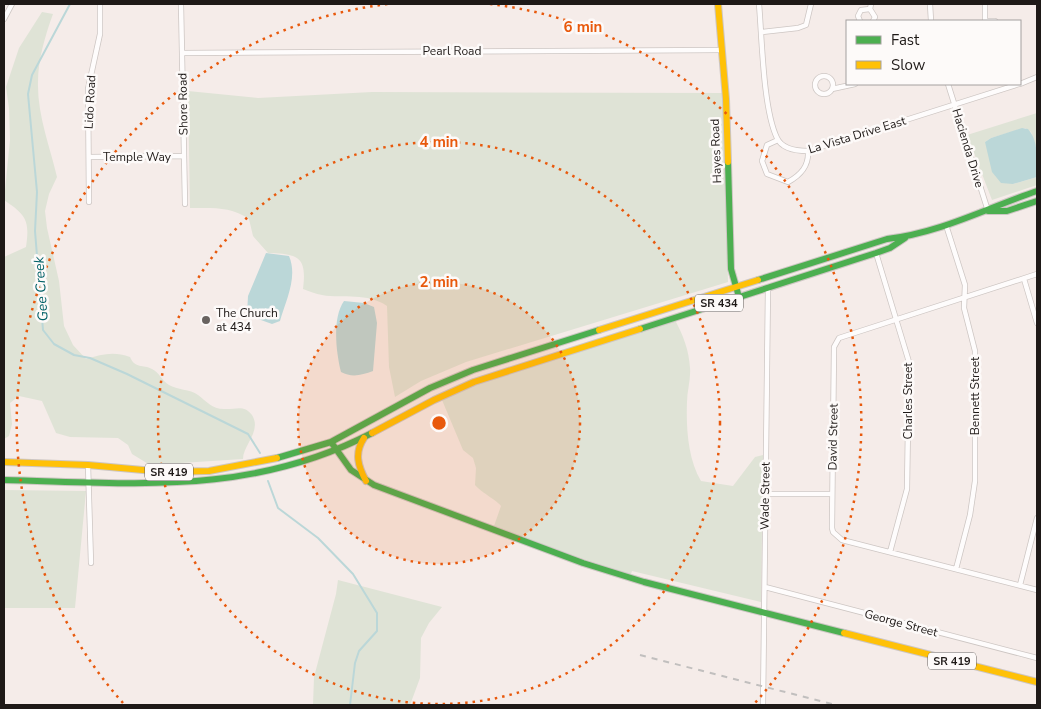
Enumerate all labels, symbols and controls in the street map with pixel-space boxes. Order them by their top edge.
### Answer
text: 6 min [564,17,602,37]
legend [846,20,1021,85]
text: Fast [891,30,920,50]
street label: Pearl Road [423,43,481,59]
text: Slow [891,55,926,75]
street label: Shore Road [174,73,192,135]
street label: Lido Road [81,75,99,129]
street label: Hacienda Drive [948,106,988,190]
street label: La Vista Drive East [806,112,908,157]
street label: Hayes Road [707,118,725,184]
text: 4 min [420,132,458,152]
street label: Temple Way [103,149,172,165]
water label: Gee Creek [29,255,53,322]
text: 2 min [420,272,458,292]
road number: SR 434 [695,294,743,312]
place label: The Church at 434 [216,305,278,335]
marker: The Church at 434 [200,314,212,326]
street label: Bennett Street [967,356,983,435]
street label: Charles Street [900,362,916,440]
street label: David Street [824,403,842,471]
centre of rings [430,414,448,432]
street label: Wade Street [756,461,774,530]
road number: SR 419 [145,464,193,481]
street label: George Street [863,606,940,641]
road number: SR 419 [928,652,976,669]

